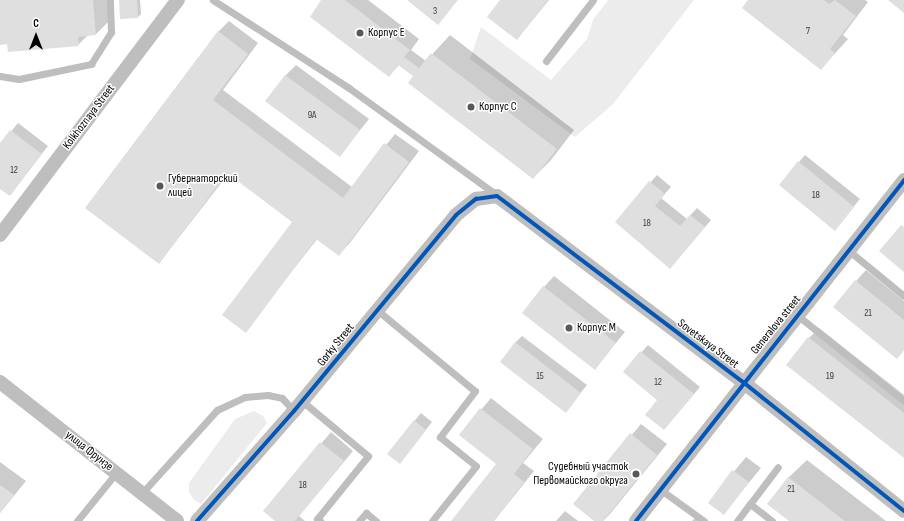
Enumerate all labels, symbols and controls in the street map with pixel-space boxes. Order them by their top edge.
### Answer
house number: 3 [433,6,437,18]
north arrow [16,16,56,56]
text: С [33,17,39,30]
place label: Корпус Е [368,26,405,40]
house number: 7 [806,26,810,38]
marker: Корпус Е [355,28,365,38]
street label: Kolkhoznaya Street [60,82,118,152]
place label: Корпус С [479,100,516,114]
marker: Корпус С [466,102,476,112]
house number: 9А [308,110,316,122]
house number: 12 [10,165,18,177]
place label: Губернаторский лицей [168,172,238,200]
marker: Губернаторский лицей [155,181,165,191]
house number: 18 [812,190,820,202]
house number: 18 [643,218,651,230]
street label: Generalova street [748,293,804,357]
house number: 21 [864,308,872,320]
street label: Sovetskaya Street [675,316,741,372]
street label: Gorky Street [314,321,358,369]
place label: Корпус M [577,321,616,335]
marker: Корпус M [564,323,574,333]
house number: 15 [536,371,544,383]
house number: 19 [826,371,834,383]
house number: 12 [654,377,662,389]
street label: улица Фрунзе [62,428,116,474]
place label: Судебный участок Первомайского округа [533,460,628,488]
marker: Судебный участок Первомайского округа [631,469,641,479]
house number: 18 [299,480,307,492]
house number: 21 [787,484,795,496]

